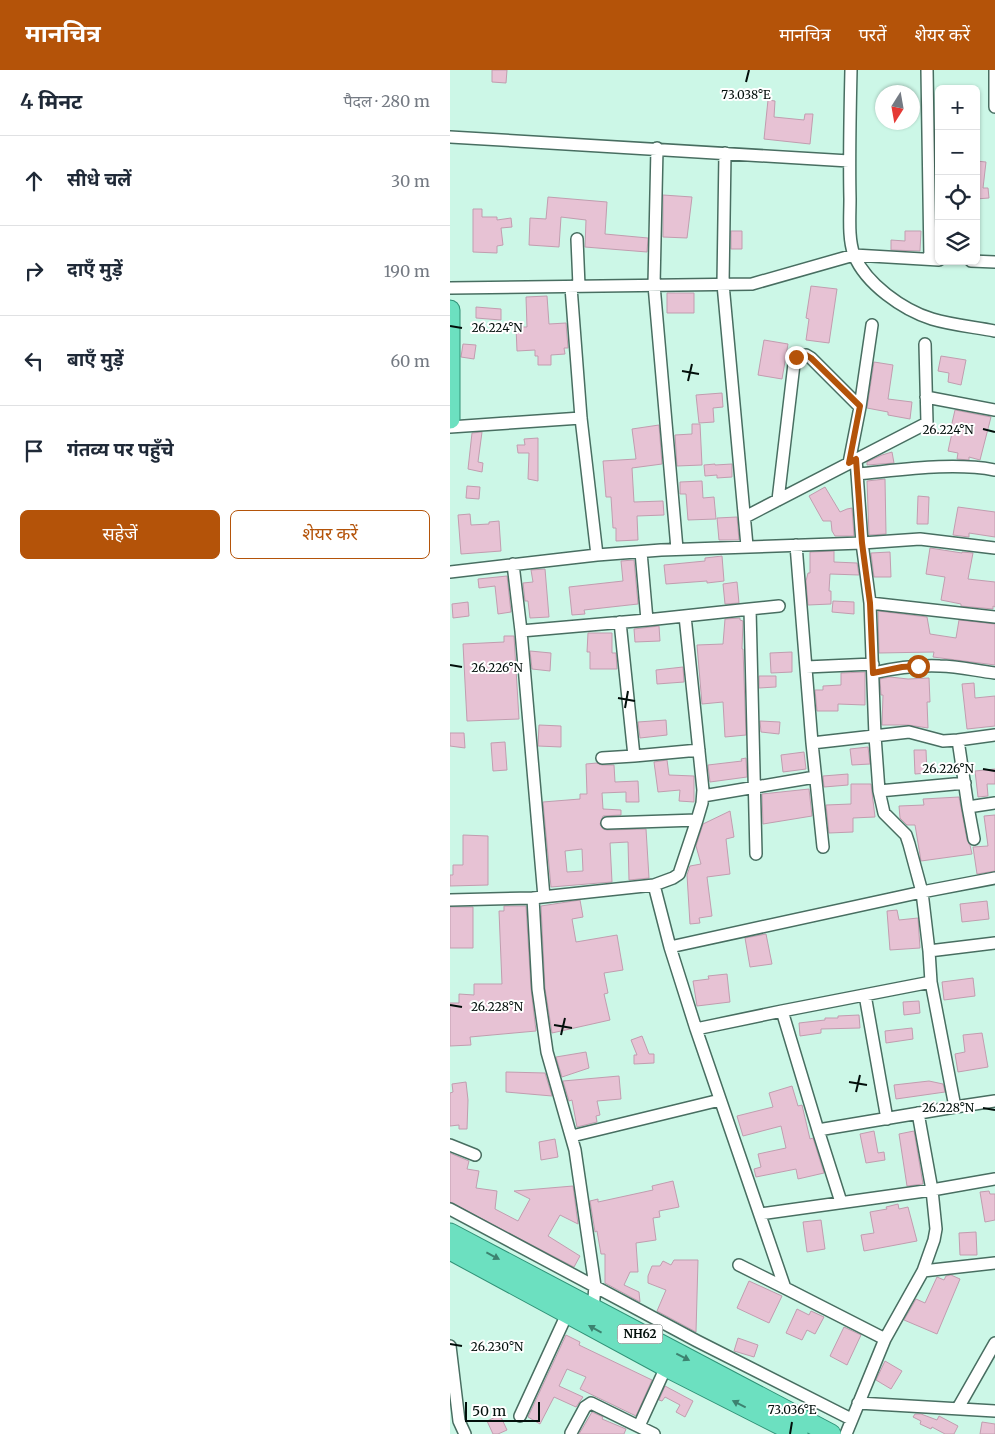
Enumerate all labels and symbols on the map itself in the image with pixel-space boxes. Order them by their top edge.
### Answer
north arrow [875,85,920,130]
text: 73.038°E [721,87,771,102]
text: 26.224°N [472,320,523,335]
route end [785,346,808,369]
text: 26.224°N [923,422,974,437]
route start [907,655,930,678]
text: 26.226°N [471,660,523,675]
text: 26.226°N [922,761,974,776]
text: 26.228°N [471,999,524,1014]
text: 26.228°N [922,1100,975,1115]
one-way arrow [486,1252,500,1260]
road number: NH62 [618,1324,662,1344]
one-way arrow [588,1325,603,1333]
text: 26.230°N [471,1339,524,1354]
one-way arrow [676,1352,690,1361]
scale bar [465,1399,540,1422]
one-way arrow [732,1400,746,1408]
text: 73.036°E [768,1402,817,1417]

